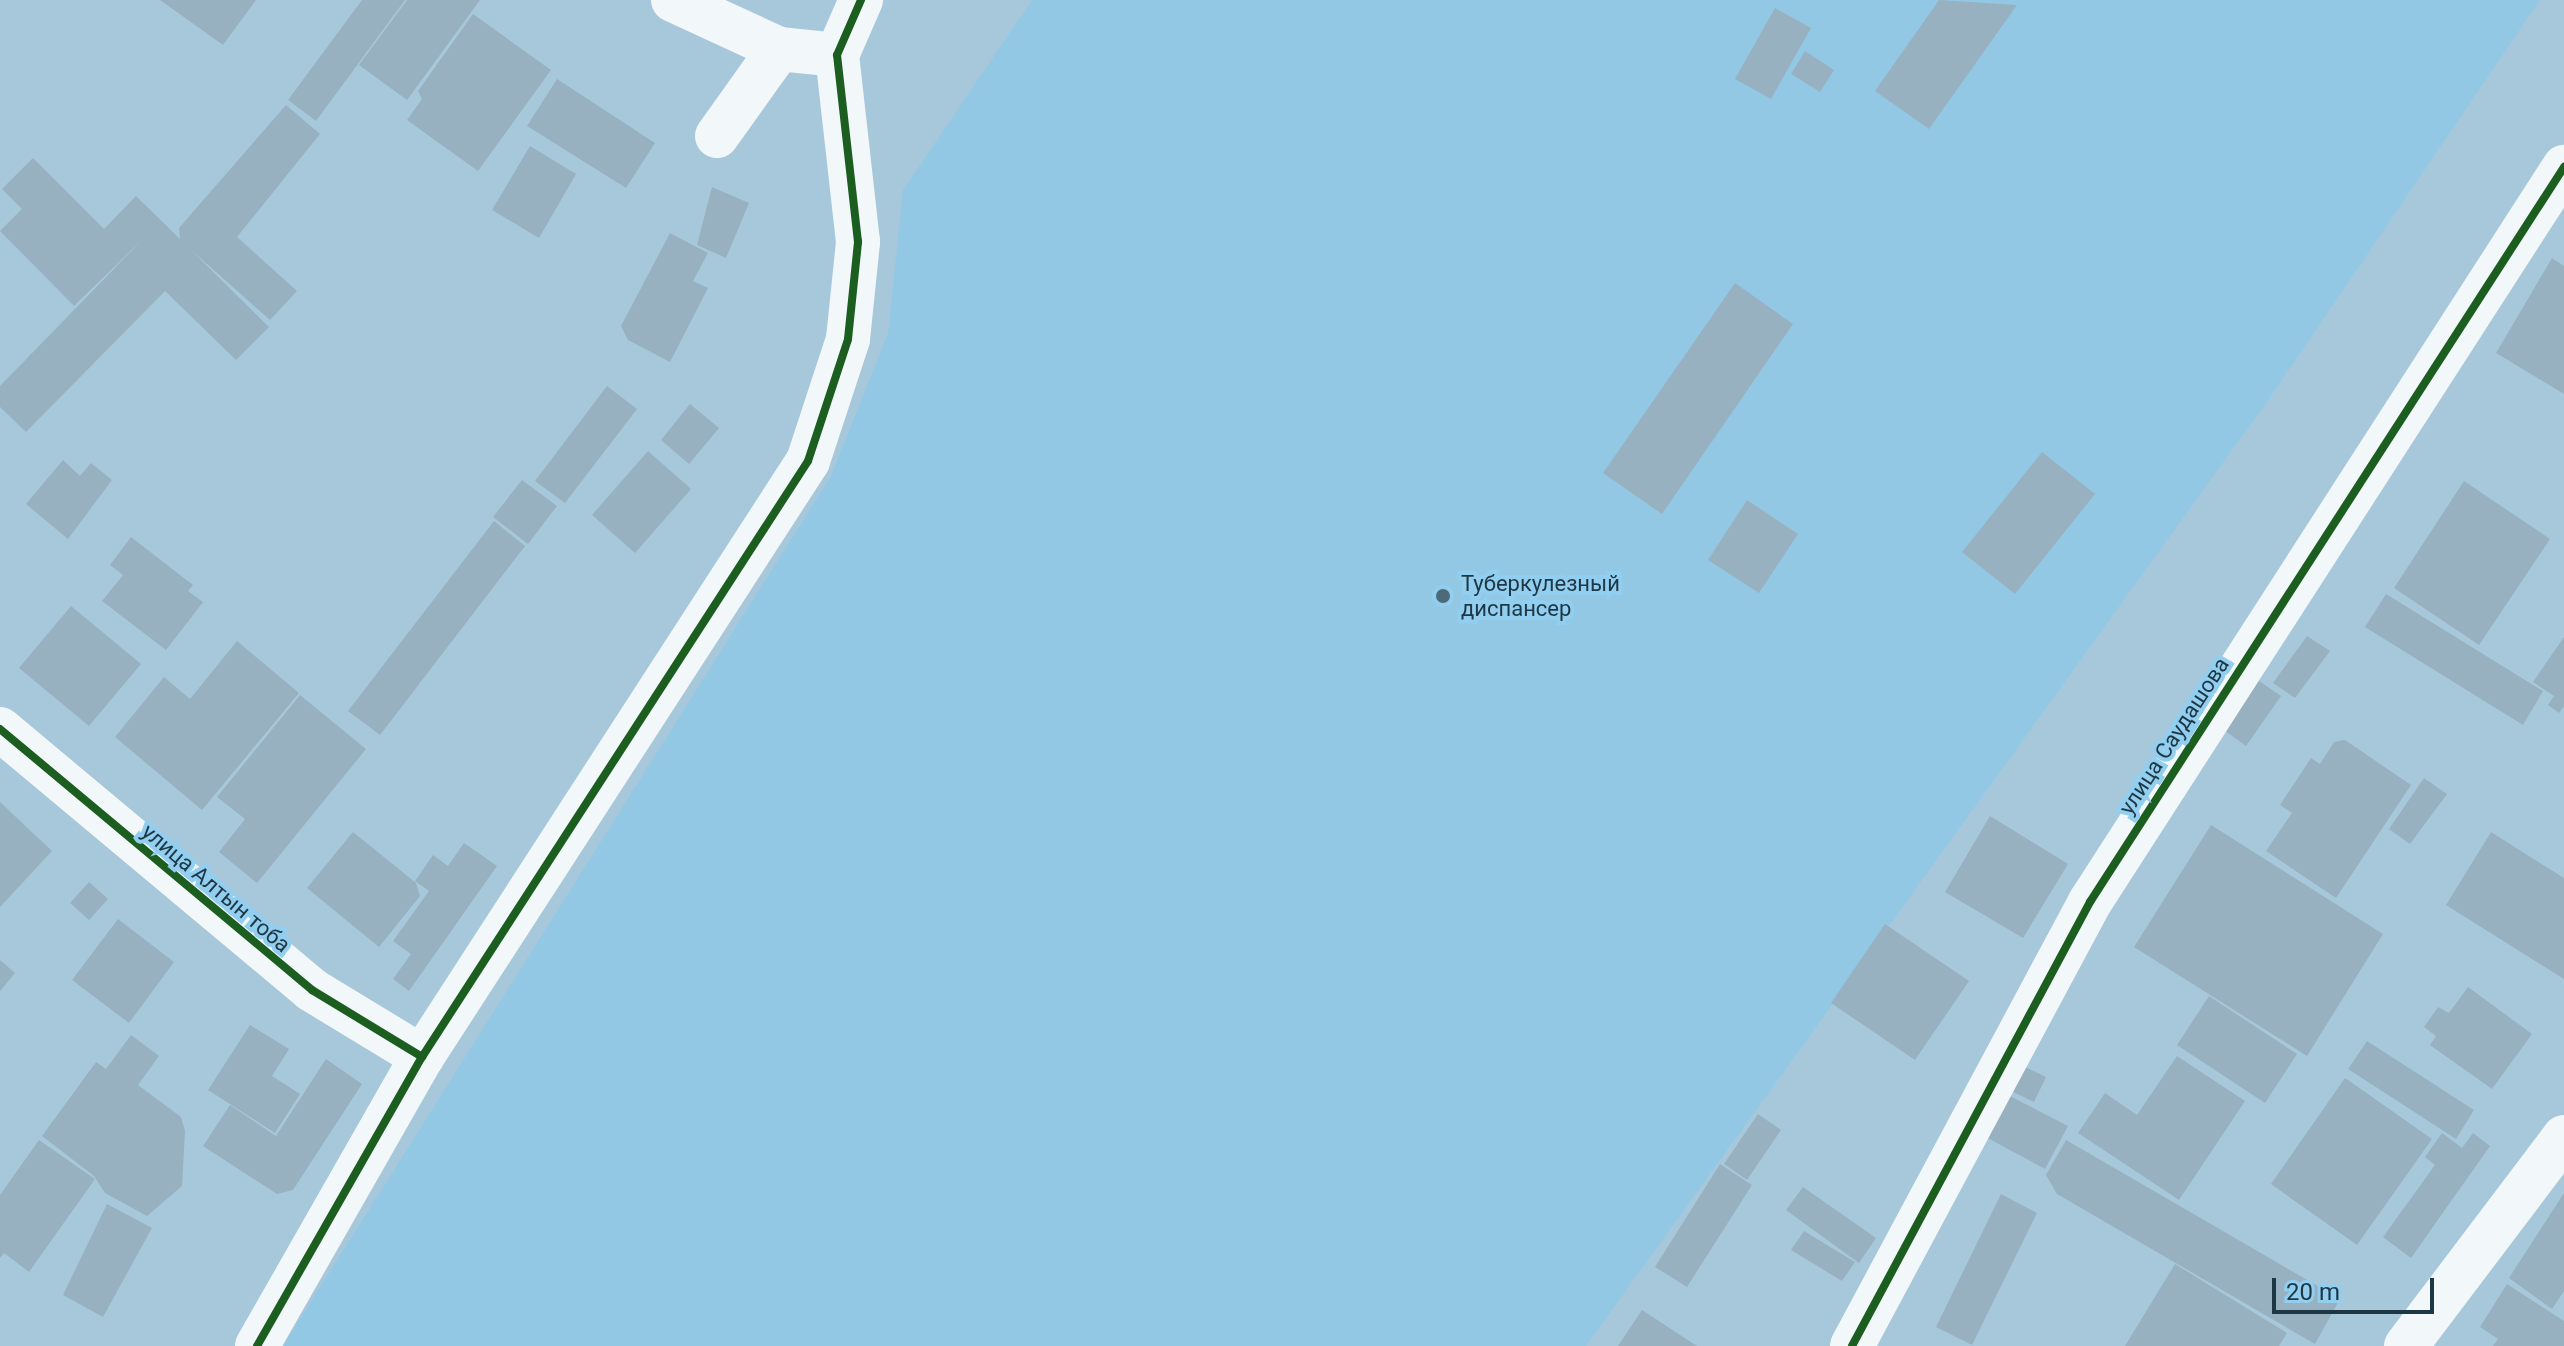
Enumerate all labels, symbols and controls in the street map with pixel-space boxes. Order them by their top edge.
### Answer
place label: Туберкулезный диспансер [1461,570,1620,622]
marker: Туберкулезный диспансер [1432,585,1454,607]
street label: улица Саудашова [2113,653,2235,819]
street label: улица Алтын тоба [136,818,296,958]
scale bar [2276,1262,2438,1312]
text: 20 m [2286,1278,2340,1306]

